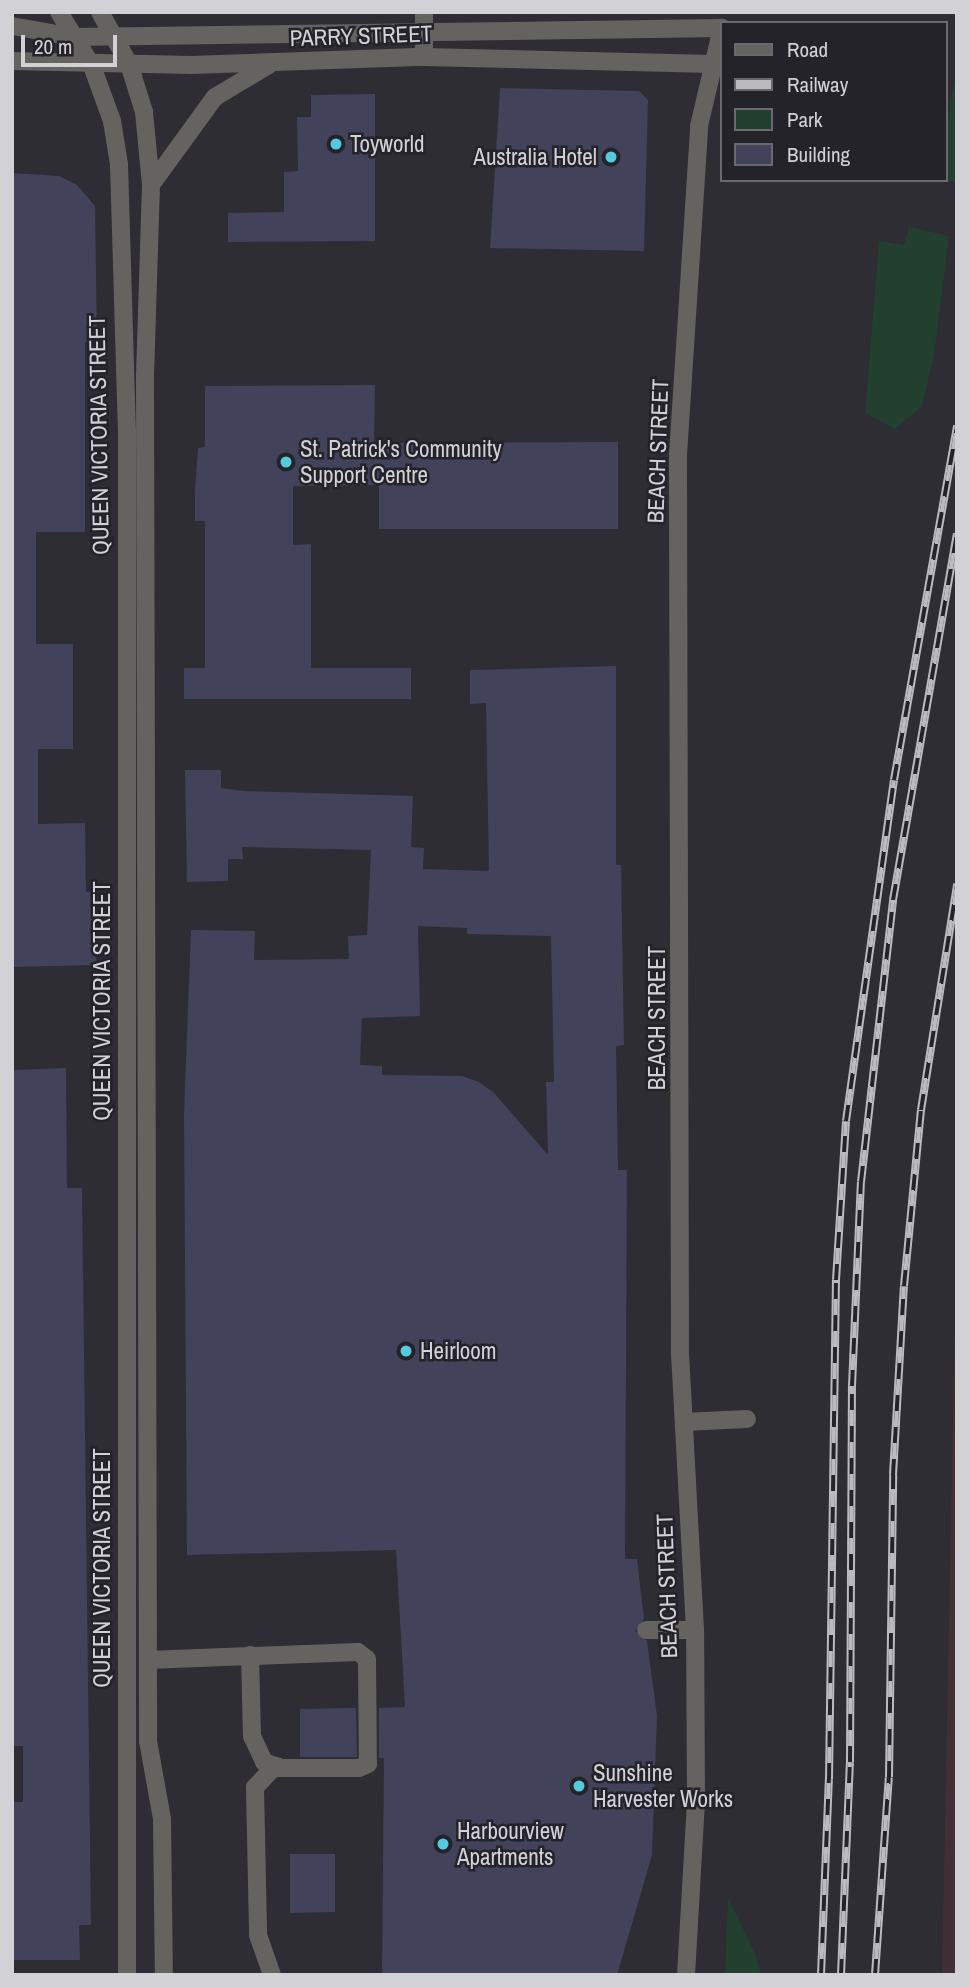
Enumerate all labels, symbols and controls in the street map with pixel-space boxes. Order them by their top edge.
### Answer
street label: PARRY STREET [289,20,433,52]
scale bar [24,21,121,65]
legend [720,21,948,182]
text: 20 m [34,32,72,61]
text: Road [787,35,828,64]
text: Railway [787,70,848,99]
text: Park [787,105,822,134]
place label: Toyworld [350,130,424,158]
marker: Toyworld [328,136,344,152]
text: Building [787,140,850,169]
place label: Australia Hotel [473,143,597,171]
marker: Australia Hotel [603,149,619,165]
street label: QUEEN VICTORIA STREET [83,314,115,556]
street label: BEACH STREET [642,378,674,524]
place label: St. Patrick's Community Support Centre [300,435,502,489]
marker: St. Patrick's Community Support Centre [278,454,294,470]
street label: QUEEN VICTORIA STREET [88,881,116,1121]
street label: BEACH STREET [643,946,671,1090]
place label: Heirloom [420,1337,496,1365]
marker: Heirloom [398,1343,414,1359]
street label: QUEEN VICTORIA STREET [88,1448,116,1688]
street label: BEACH STREET [651,1513,683,1659]
place label: Sunshine Harvester Works [593,1759,733,1813]
marker: Sunshine Harvester Works [571,1778,587,1794]
place label: Harbourview Apartments [457,1817,564,1871]
marker: Harbourview Apartments [435,1836,451,1852]

